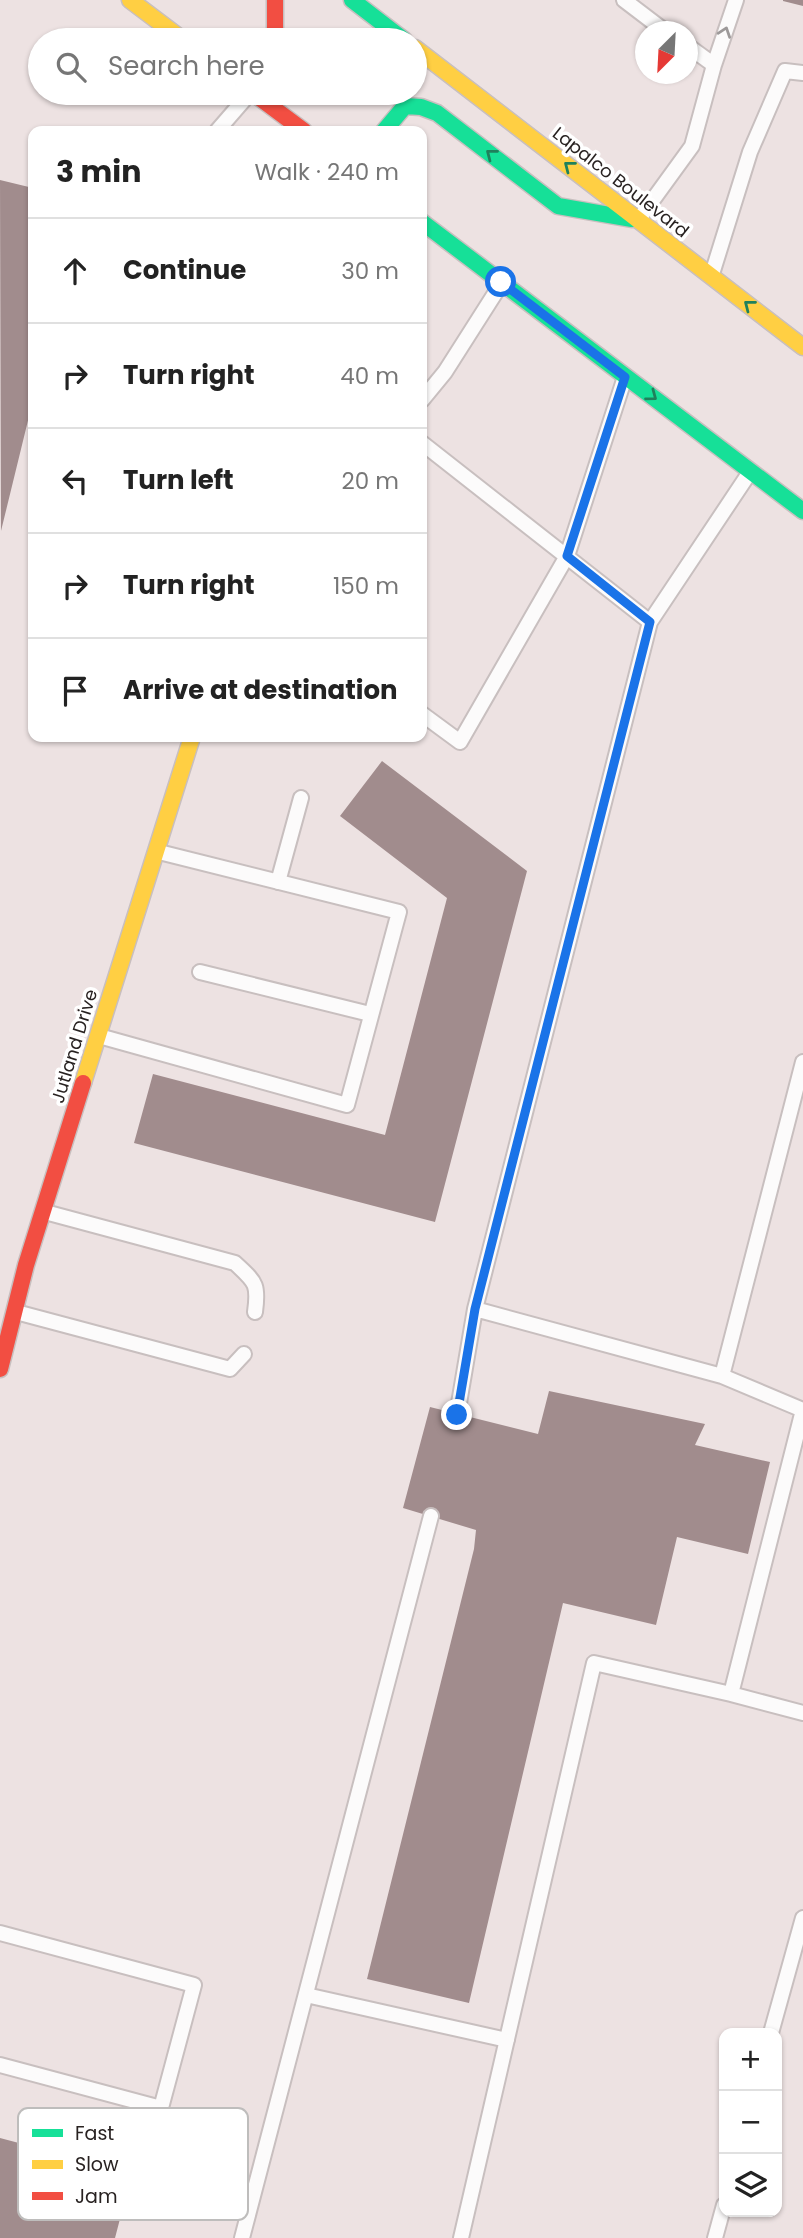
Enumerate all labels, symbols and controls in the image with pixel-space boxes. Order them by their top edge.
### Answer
north arrow [635,21,698,84]
one-way arrow [717,27,731,39]
search box [28,28,427,105]
icon: search [52,48,90,86]
text: Search here [108,48,265,84]
street label: Lapalco Boulevard [548,121,694,243]
text: 3 min [56,150,141,193]
one-way arrow [486,150,498,163]
text: Walk · 240 m [254,156,399,188]
one-way arrow [564,162,576,175]
icon: ahead [56,252,94,290]
text: Continue [123,252,246,288]
text: 30 m [341,255,399,287]
route start [485,266,516,297]
one-way arrow [744,301,757,314]
icon: right [56,357,94,395]
text: Turn right [123,357,255,393]
text: 40 m [340,360,399,392]
one-way arrow [644,388,657,401]
icon: left [56,462,94,500]
text: Turn left [123,462,234,498]
text: 20 m [341,465,399,497]
icon: right [56,567,94,605]
text: Turn right [123,567,255,603]
text: 150 m [333,570,399,602]
icon: arrive [56,672,94,710]
text: Arrive at destination [123,672,398,708]
street label: Jutland Drive [45,986,103,1106]
route end [441,1399,472,1430]
map controls [719,2028,782,2217]
button: + [719,2028,782,2091]
button: − [719,2091,782,2154]
legend [18,2108,248,2220]
text: Fast [75,2120,114,2147]
text: Slow [75,2151,119,2178]
button: layers [719,2154,782,2217]
text: Jam [75,2183,117,2210]

